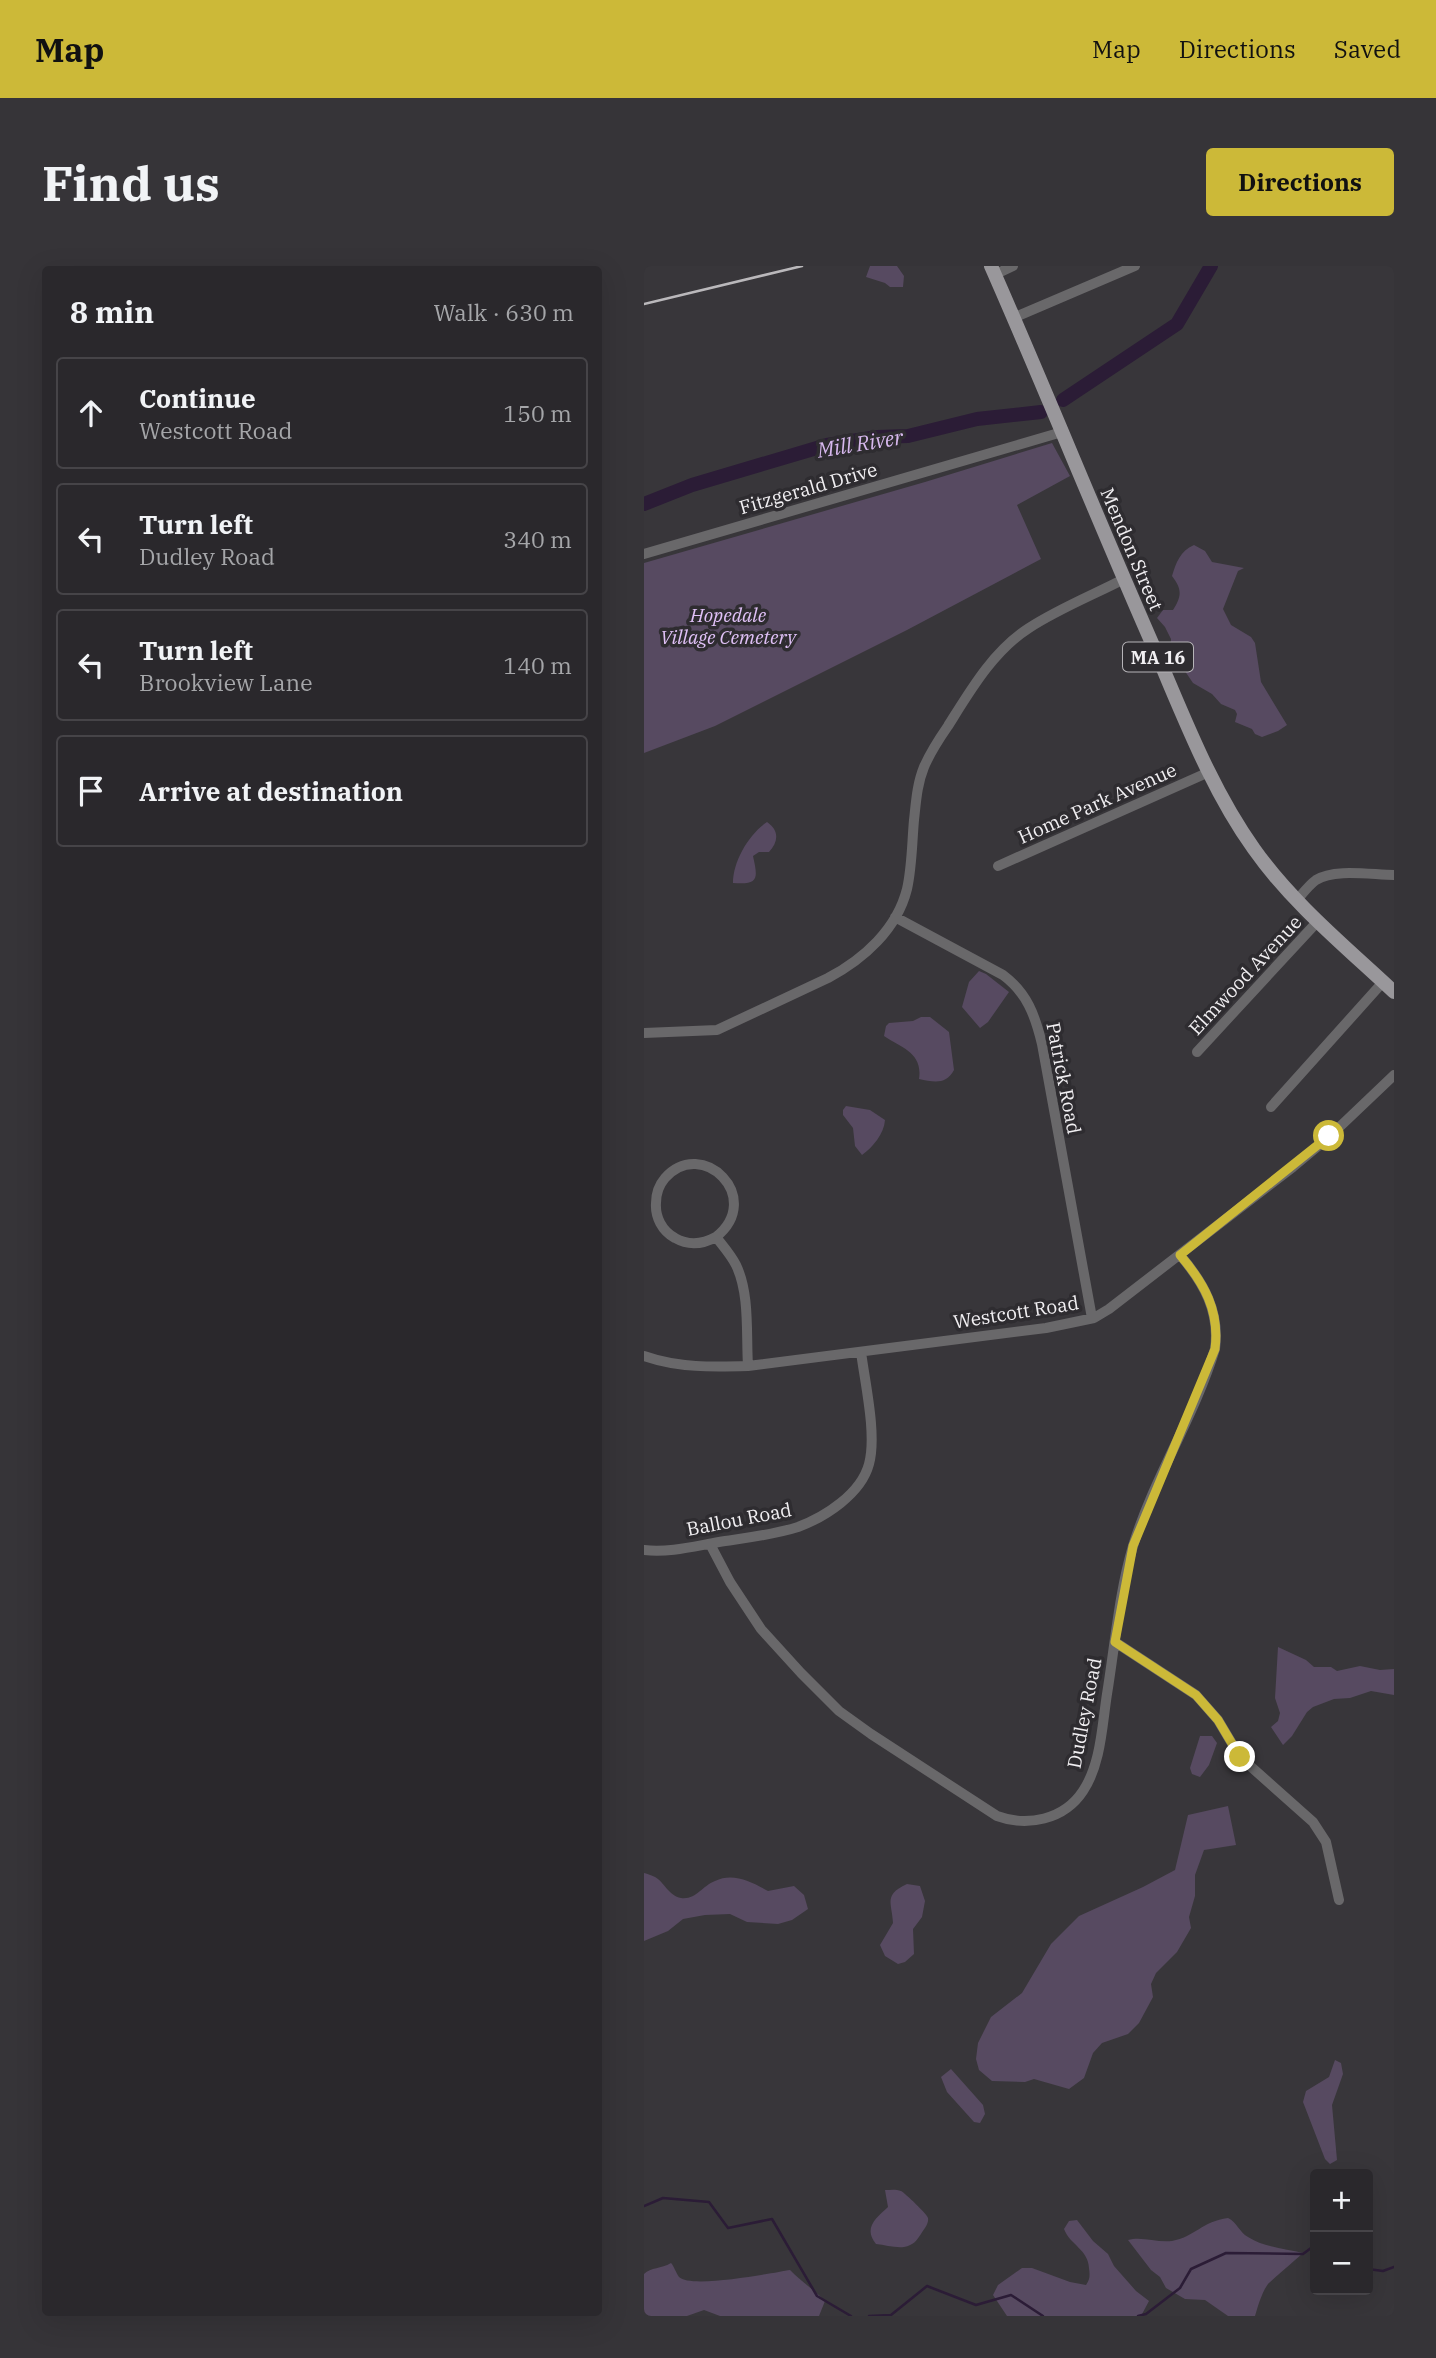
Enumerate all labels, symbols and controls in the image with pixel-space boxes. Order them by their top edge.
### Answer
text: Map [35,28,104,71]
text: Map [1092,33,1141,65]
text: Directions [1179,33,1296,65]
text: Saved [1334,33,1401,65]
button: Directions [1206,148,1394,216]
text: Find us [42,151,220,214]
text: 8 min [70,292,154,331]
text: Walk · 630 m [433,297,574,327]
text: Continue [139,381,256,415]
icon: ahead [72,394,110,432]
text: 150 m [503,398,572,428]
text: Westcott Road [139,415,293,445]
water label: Mill River [814,422,906,464]
street label: Fitzgerald Drive [736,457,880,519]
street label: Mendon Street [1095,484,1169,614]
text: Turn left [139,507,253,541]
icon: left [72,520,110,558]
text: 340 m [503,524,572,554]
text: Dudley Road [139,541,275,571]
park label: Hopedale Village Cemetery [660,603,797,649]
text: Turn left [139,633,253,667]
road number: MA 16 [1123,642,1193,671]
icon: left [72,646,110,684]
text: 140 m [503,650,572,680]
text: Brookview Lane [139,667,313,697]
street label: Home Park Avenue [1014,757,1180,849]
icon: arrive [72,772,110,810]
text: Arrive at destination [139,774,403,808]
street label: Elmwood Avenue [1183,910,1307,1040]
street label: Patrick Road [1041,1020,1087,1136]
route start [1313,1120,1344,1151]
street label: Westcott Road [951,1290,1081,1334]
street label: Ballou Road [684,1497,794,1541]
street label: Dudley Road [1061,1656,1107,1770]
route end [1224,1741,1255,1772]
map controls [1310,2169,1373,2295]
button: + [1310,2169,1373,2232]
button: − [1310,2232,1373,2295]

